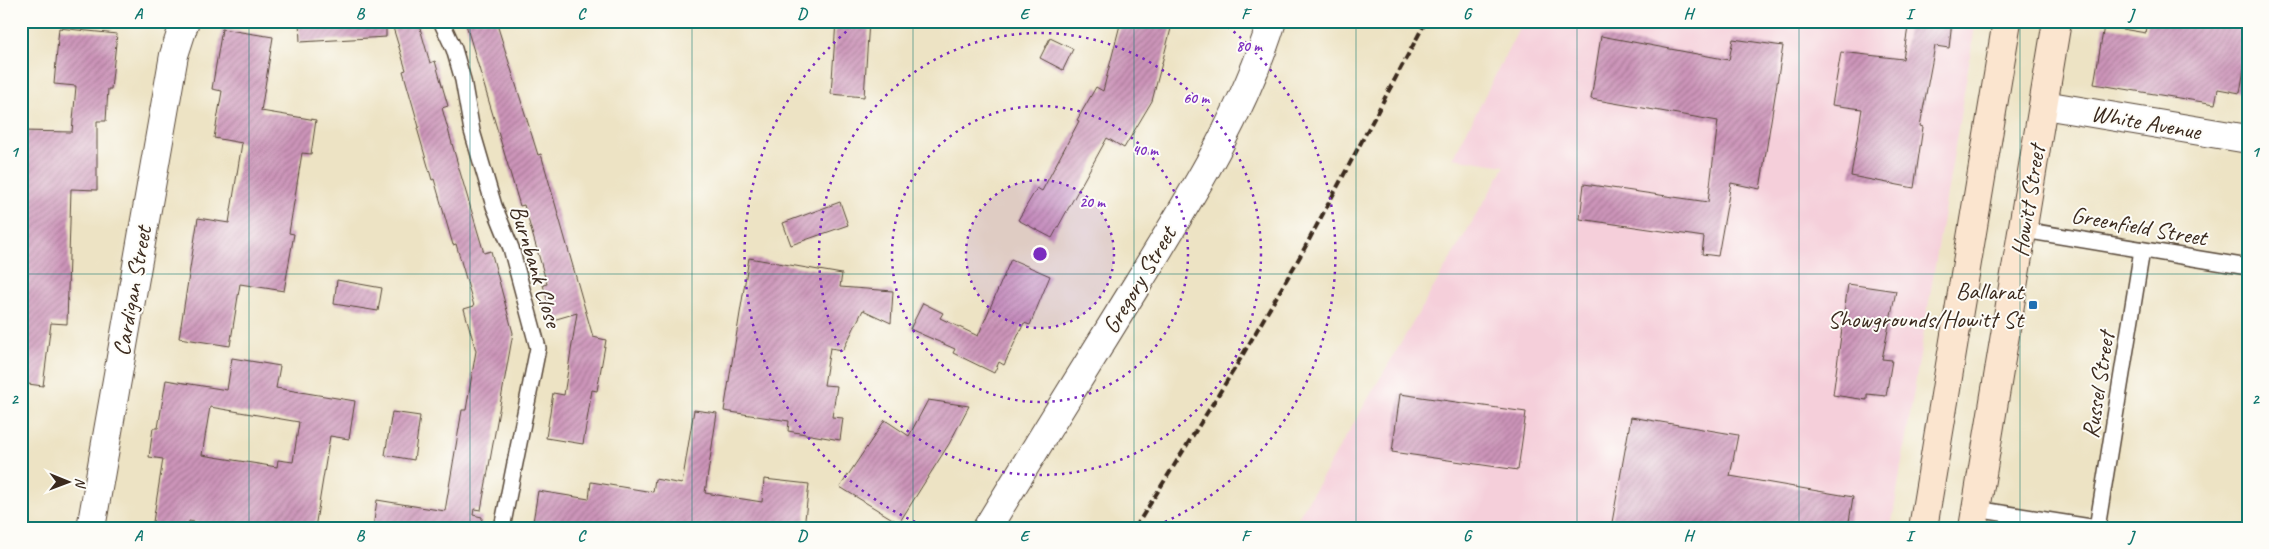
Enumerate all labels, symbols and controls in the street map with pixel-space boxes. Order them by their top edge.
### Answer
text: A [134,4,144,24]
text: B [356,4,366,24]
text: C [577,4,587,24]
text: D [797,4,808,24]
text: E [1020,4,1031,24]
text: F [1241,4,1252,24]
text: G [1463,4,1473,24]
text: H [1683,4,1695,24]
text: I [1906,4,1916,24]
text: J [2127,4,2136,24]
text: 80 m [1236,37,1263,56]
text: 60 m [1183,89,1210,108]
street label: White Avenue [2089,98,2205,147]
street label: Howitt Street [2004,140,2052,259]
text: 40 m [1132,141,1159,160]
text: 1 [10,142,19,162]
text: 1 [2251,142,2260,162]
text: 20 m [1079,193,1106,212]
street label: Greenfield Street [2069,199,2211,253]
street label: Burnbank Close [503,201,569,333]
street label: Gregory Street [1095,219,1184,339]
street label: Cardigan Street [106,222,159,358]
centre of rings [1031,245,1049,263]
place label: Ballarat Showgrounds/Howitt St [1828,276,2025,334]
marker: Ballarat Showgrounds/Howitt St [2027,299,2039,311]
street label: Russel Street [2075,327,2122,440]
text: 2 [10,389,19,409]
text: 2 [2251,389,2260,409]
north arrow [42,456,92,506]
text: N [72,478,89,489]
text: A [134,526,144,546]
text: B [356,526,366,546]
text: C [577,526,587,546]
text: D [797,526,808,546]
text: E [1020,526,1031,546]
text: F [1241,526,1252,546]
text: G [1463,526,1473,546]
text: H [1683,526,1695,546]
text: I [1906,526,1916,546]
text: J [2127,526,2136,546]

